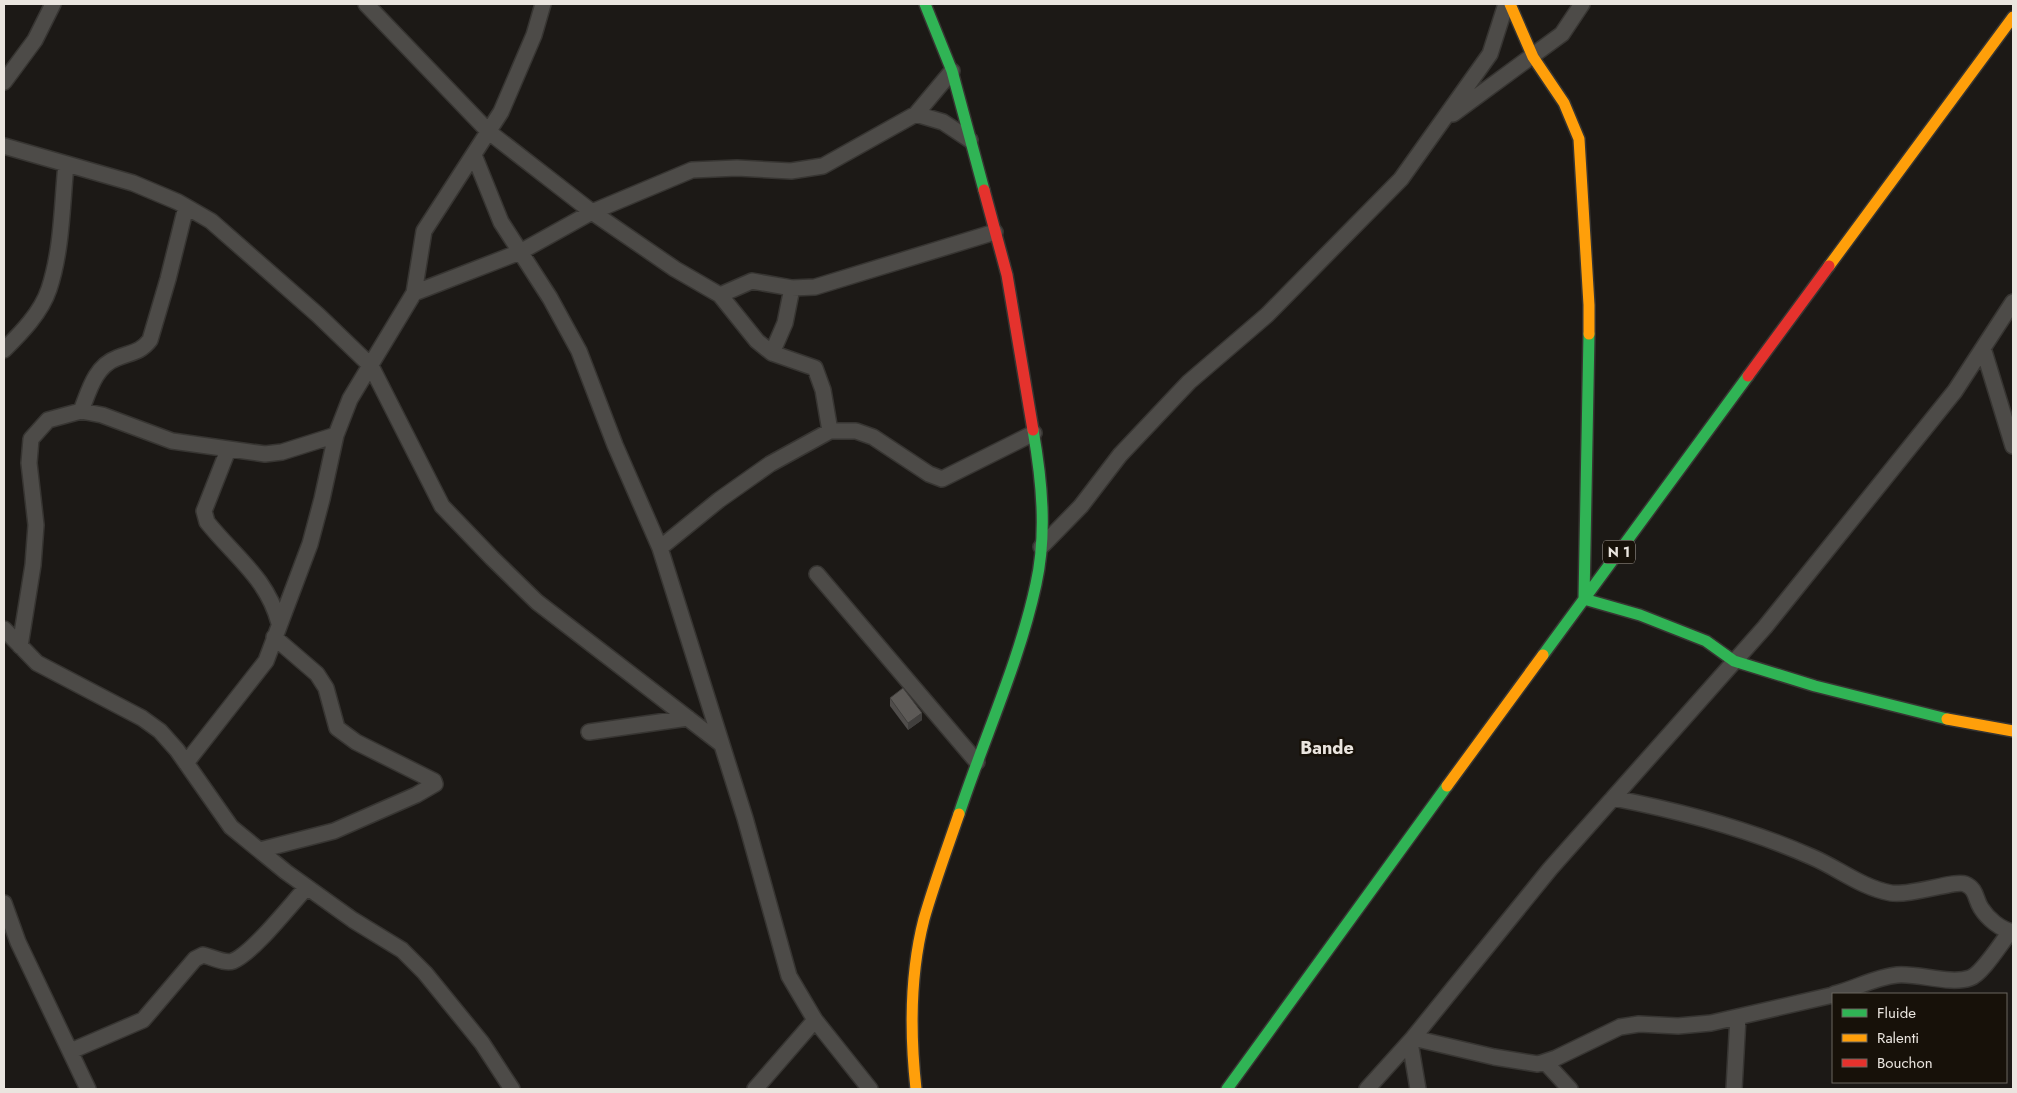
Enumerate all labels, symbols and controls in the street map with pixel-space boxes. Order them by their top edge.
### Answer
road number: N 1 [1603,540,1635,564]
district label: Bande [1300,735,1354,761]
legend [1832,993,2007,1083]
text: Fluide [1877,1002,1916,1024]
text: Ralenti [1877,1027,1919,1049]
text: Bouchon [1877,1052,1933,1074]

